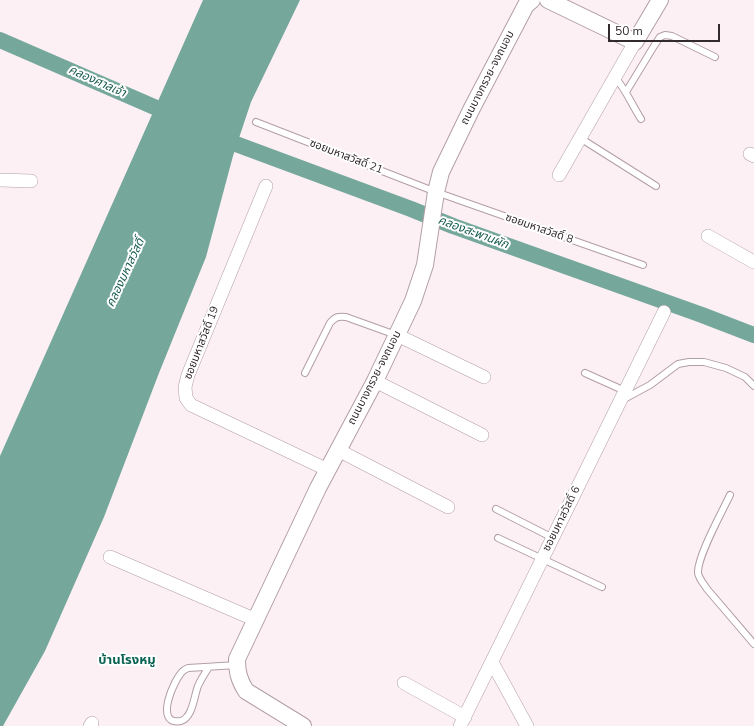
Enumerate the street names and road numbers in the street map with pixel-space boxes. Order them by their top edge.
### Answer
street label: ถนนบางกรวย-จงถนอม [459,29,517,127]
street label: ซอยมหาสวัสดิ์ 21 [307,137,385,177]
street label: ซอยมหาสวัสดิ์ 8 [503,211,575,247]
street label: ซอยมหาสวัสดิ์ 19 [182,304,222,382]
street label: ถนนบางกรวย-จงถนอม [346,329,404,427]
street label: ซอยมหาสวัสดิ์ 6 [541,484,583,554]

